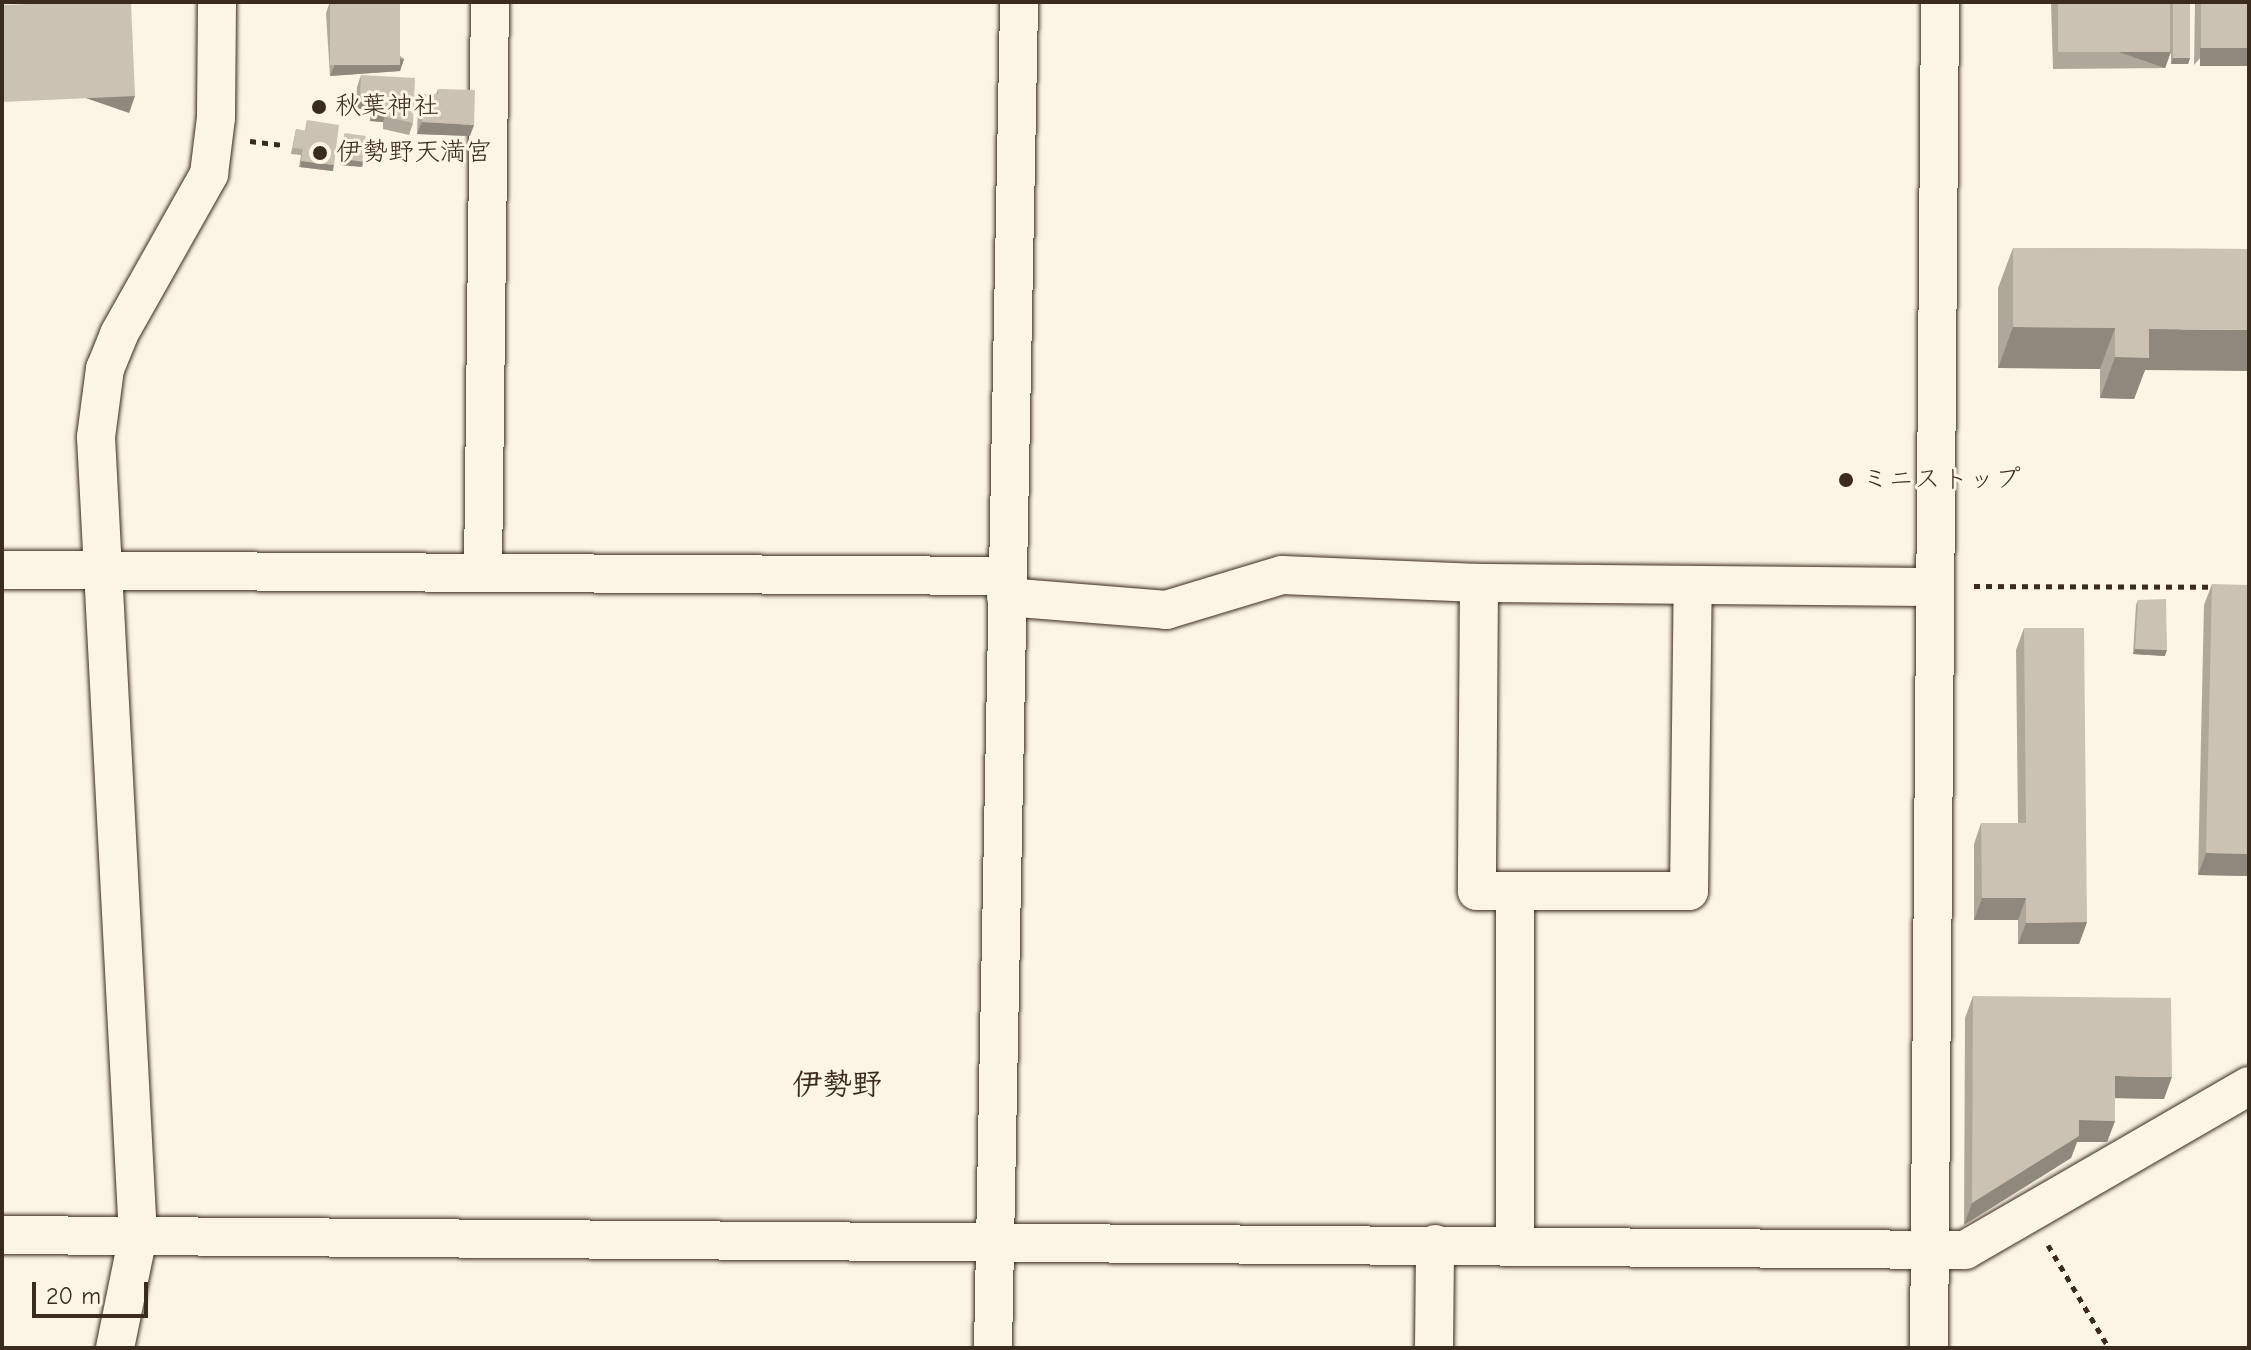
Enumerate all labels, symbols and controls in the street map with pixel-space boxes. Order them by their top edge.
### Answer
place label: 秋葉神社 [335,91,439,123]
marker: 秋葉神社 [310,98,328,116]
place label: 伊勢野天満宮 [336,137,492,169]
marker: 伊勢野天満宮 [311,144,329,162]
place label: ミニストップ [1862,464,2018,496]
marker: ミニストップ [1837,471,1855,489]
district label: 伊勢野 [792,1067,882,1103]
scale bar [36,1266,152,1316]
text: 20 m [46,1282,101,1310]

